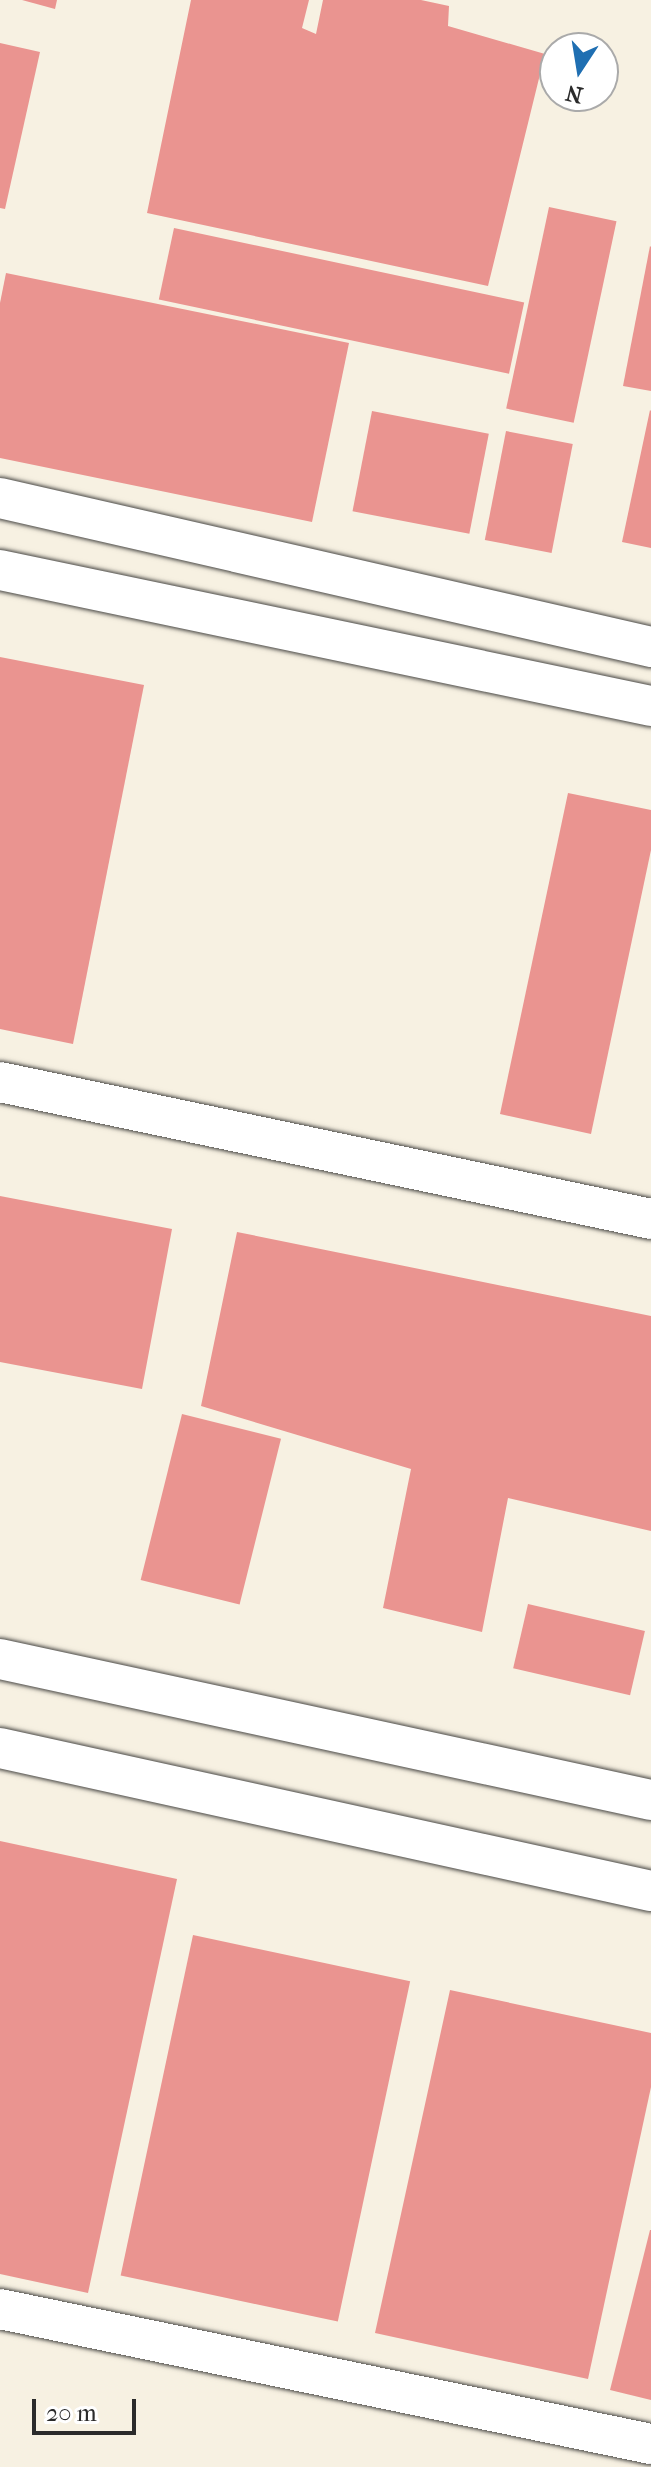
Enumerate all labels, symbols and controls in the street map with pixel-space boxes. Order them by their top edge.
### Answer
north arrow [539,32,619,112]
text: N [564,79,585,108]
scale bar [36,2383,140,2433]
text: 20 m [46,2399,97,2427]

